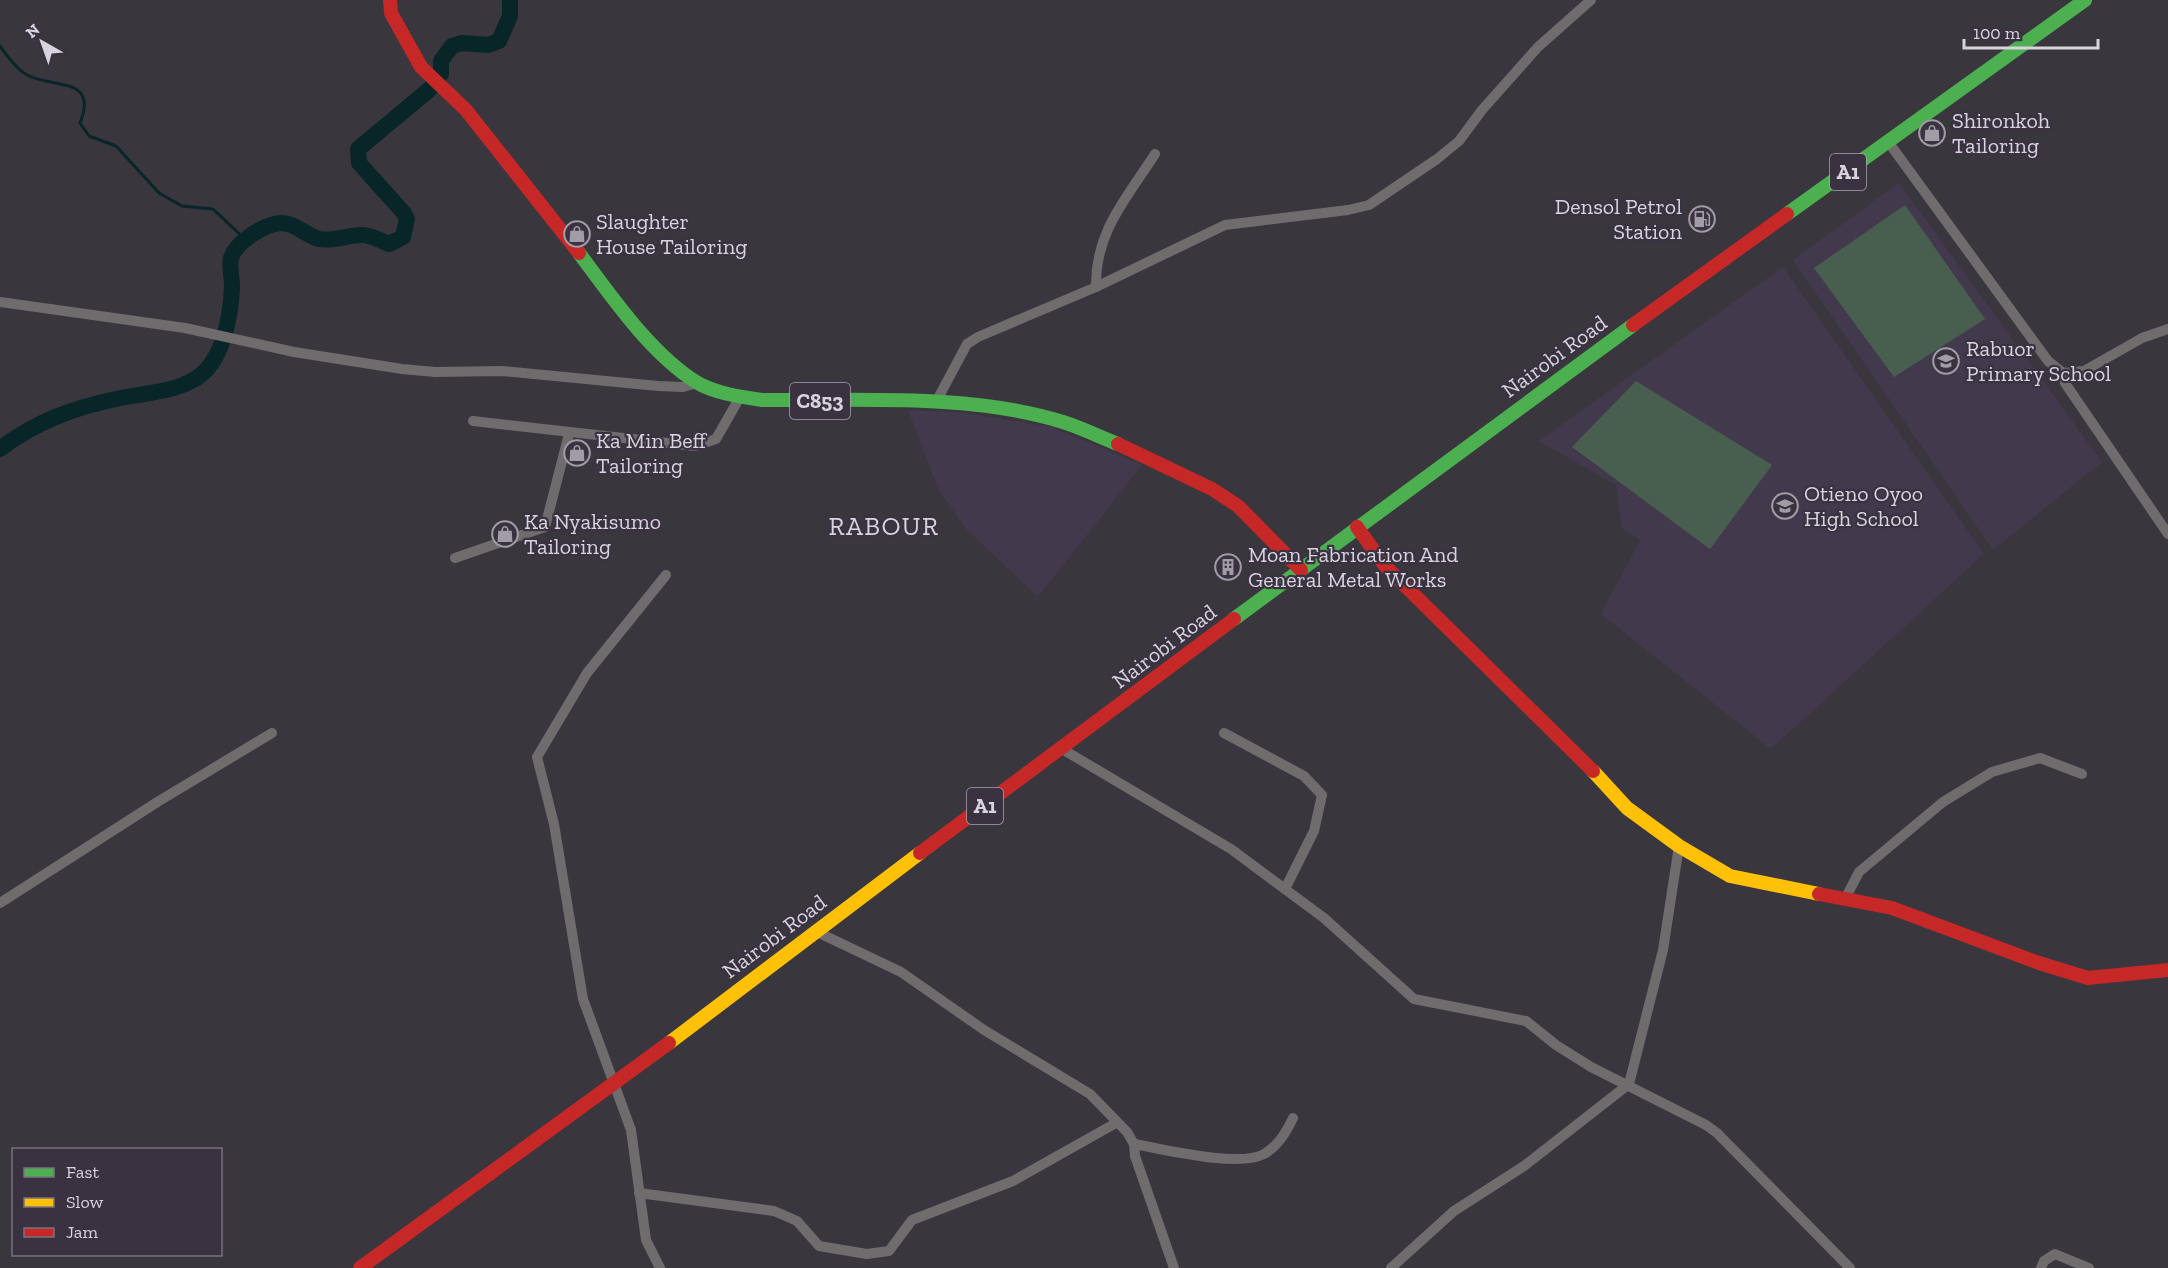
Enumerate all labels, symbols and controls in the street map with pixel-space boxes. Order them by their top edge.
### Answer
north arrow [12,12,72,72]
scale bar [1964,12,2098,50]
text: N [22,20,43,42]
text: 100 m [1973,22,2021,44]
place label: Shironkoh Tailoring [1952,107,2051,159]
shop icon: Shironkoh Tailoring [1917,118,1947,148]
road number: A1 [1830,154,1866,190]
place label: Densol Petrol Station [1555,193,1682,245]
fuel station icon: Densol Petrol Station [1687,204,1717,234]
place label: Slaughter House Tailoring [596,208,747,260]
shop icon: Slaughter House Tailoring [562,219,592,249]
street label: Nairobi Road [1497,309,1612,404]
place label: Rabuor Primary School [1966,335,2111,387]
school or university icon: Rabuor Primary School [1931,346,1961,376]
road number: C853 [790,383,850,419]
place label: Ka Min Beff Tailoring [596,427,708,479]
shop icon: Ka Min Beff Tailoring [562,438,592,468]
place label: Otieno Oyoo High School [1804,480,1923,532]
school or university icon: Otieno Oyoo High School [1770,491,1800,521]
place label: Ka Nyakisumo Tailoring [524,508,661,560]
district label: RABOUR [828,510,940,542]
shop icon: Ka Nyakisumo Tailoring [490,519,520,549]
place label: Moan Fabrication And General Metal Works [1248,541,1458,593]
building icon: Moan Fabrication And General Metal Works [1213,552,1243,582]
street label: Nairobi Road [1107,599,1222,694]
road number: A1 [967,788,1003,824]
street label: Nairobi Road [717,889,832,984]
legend [12,1148,222,1256]
text: Fast [66,1161,99,1183]
text: Slow [66,1191,103,1213]
text: Jam [66,1221,98,1243]

